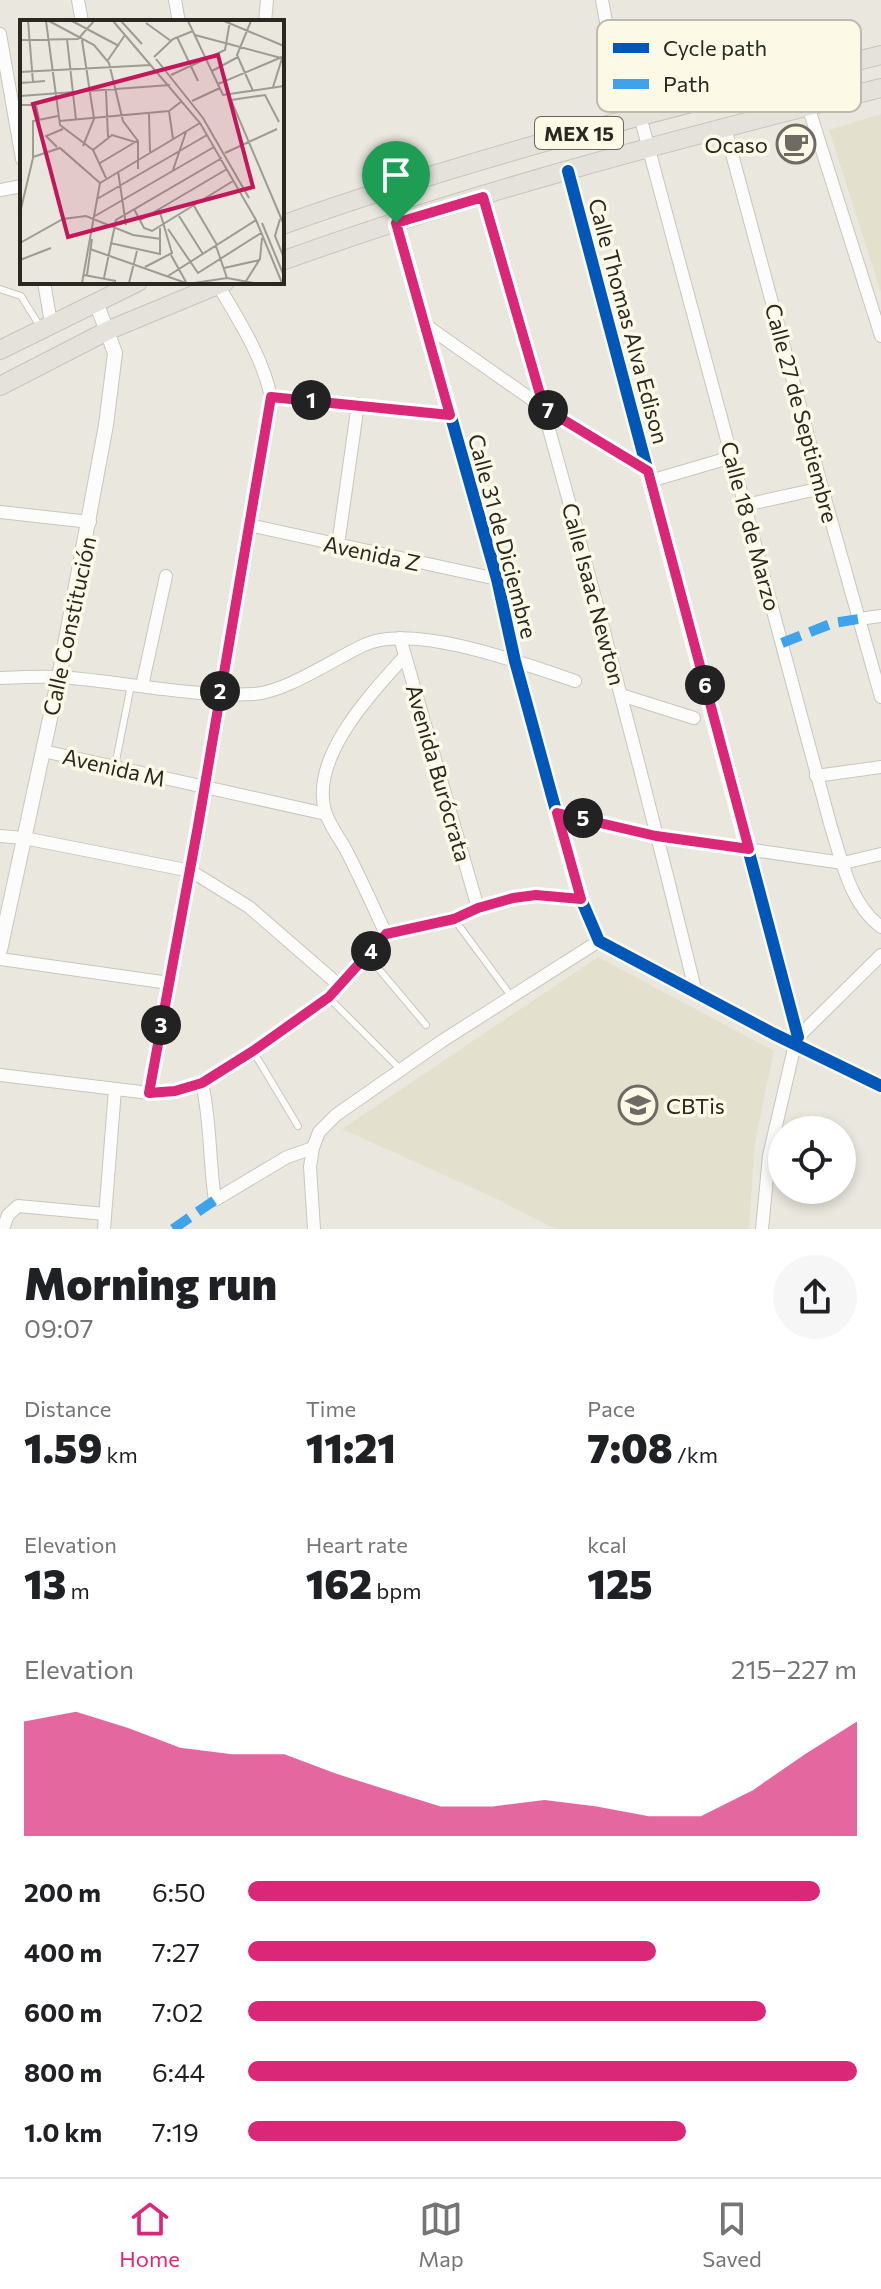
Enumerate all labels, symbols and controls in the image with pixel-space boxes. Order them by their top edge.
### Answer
inset map [20,20,284,284]
legend [597,20,861,112]
text: Cycle path [663,34,767,61]
text: Path [663,70,710,97]
road number: MEX 15 [535,117,623,149]
cafe icon: Ocaso [775,123,817,165]
place label: Ocaso [704,131,768,158]
pin [362,141,430,223]
icon: arrive [374,153,418,197]
street label: Calle Thomas Alva Edison [583,195,675,447]
street label: Calle 27 de Septiembre [760,300,844,526]
pin: 1 [291,380,331,420]
text: 1 [306,386,316,413]
pin: 7 [528,390,568,430]
text: 7 [542,396,554,423]
street label: Calle 31 de Diciembre [463,431,543,641]
street label: Calle 18 de Marzo [715,438,787,614]
street label: Calle Isaac Newton [557,500,631,688]
street label: Avenida Z [321,530,423,576]
street label: Calle Constitución [37,534,101,718]
pin: 6 [685,665,725,705]
pin: 2 [200,671,240,711]
text: 6 [698,671,712,698]
text: 2 [214,677,226,704]
street label: Avenida Burócrata [401,681,477,865]
street label: Avenida M [60,742,168,792]
pin: 5 [563,798,603,838]
text: 5 [577,804,589,831]
pin: 4 [351,931,391,971]
text: 4 [364,937,378,964]
pin: 3 [141,1005,181,1045]
text: 3 [155,1011,167,1038]
school or university icon: CBTis [617,1084,659,1126]
place label: CBTis [666,1092,725,1119]
map controls [768,1116,856,1204]
button: locate [768,1116,856,1204]
text: Morning run [24,1255,277,1309]
button: share [773,1255,857,1339]
text: 09:07 [24,1312,93,1343]
text: Distance [24,1395,111,1422]
text: Time [306,1395,356,1422]
text: Pace [587,1395,635,1422]
text: 1.59 [24,1422,102,1471]
text: 11:21 [306,1422,396,1471]
text: 7:08 [587,1422,673,1471]
text: km [102,1441,138,1468]
text: /km [673,1441,718,1468]
text: Elevation [24,1531,117,1558]
text: Heart rate [306,1531,408,1558]
text: kcal [587,1531,627,1558]
text: 13 [24,1558,66,1607]
text: 162 [306,1558,372,1607]
text: 125 [587,1558,653,1607]
text: m [66,1577,90,1604]
text: bpm [372,1577,421,1604]
text: Elevation [24,1653,134,1684]
text: 215–227 m [731,1653,857,1684]
text: 200 m [24,1876,101,1907]
text: 6:50 [152,1876,206,1907]
text: 400 m [24,1936,102,1967]
text: 7:27 [152,1936,200,1967]
text: 600 m [24,1996,102,2027]
text: 7:02 [152,1996,203,2027]
text: 800 m [24,2056,102,2087]
text: 6:44 [152,2056,205,2087]
text: 1.0 km [24,2116,102,2147]
text: 7:19 [152,2116,199,2147]
tab: Home [119,2197,180,2272]
tab: Map [418,2197,464,2272]
tab: Saved [702,2197,762,2272]

